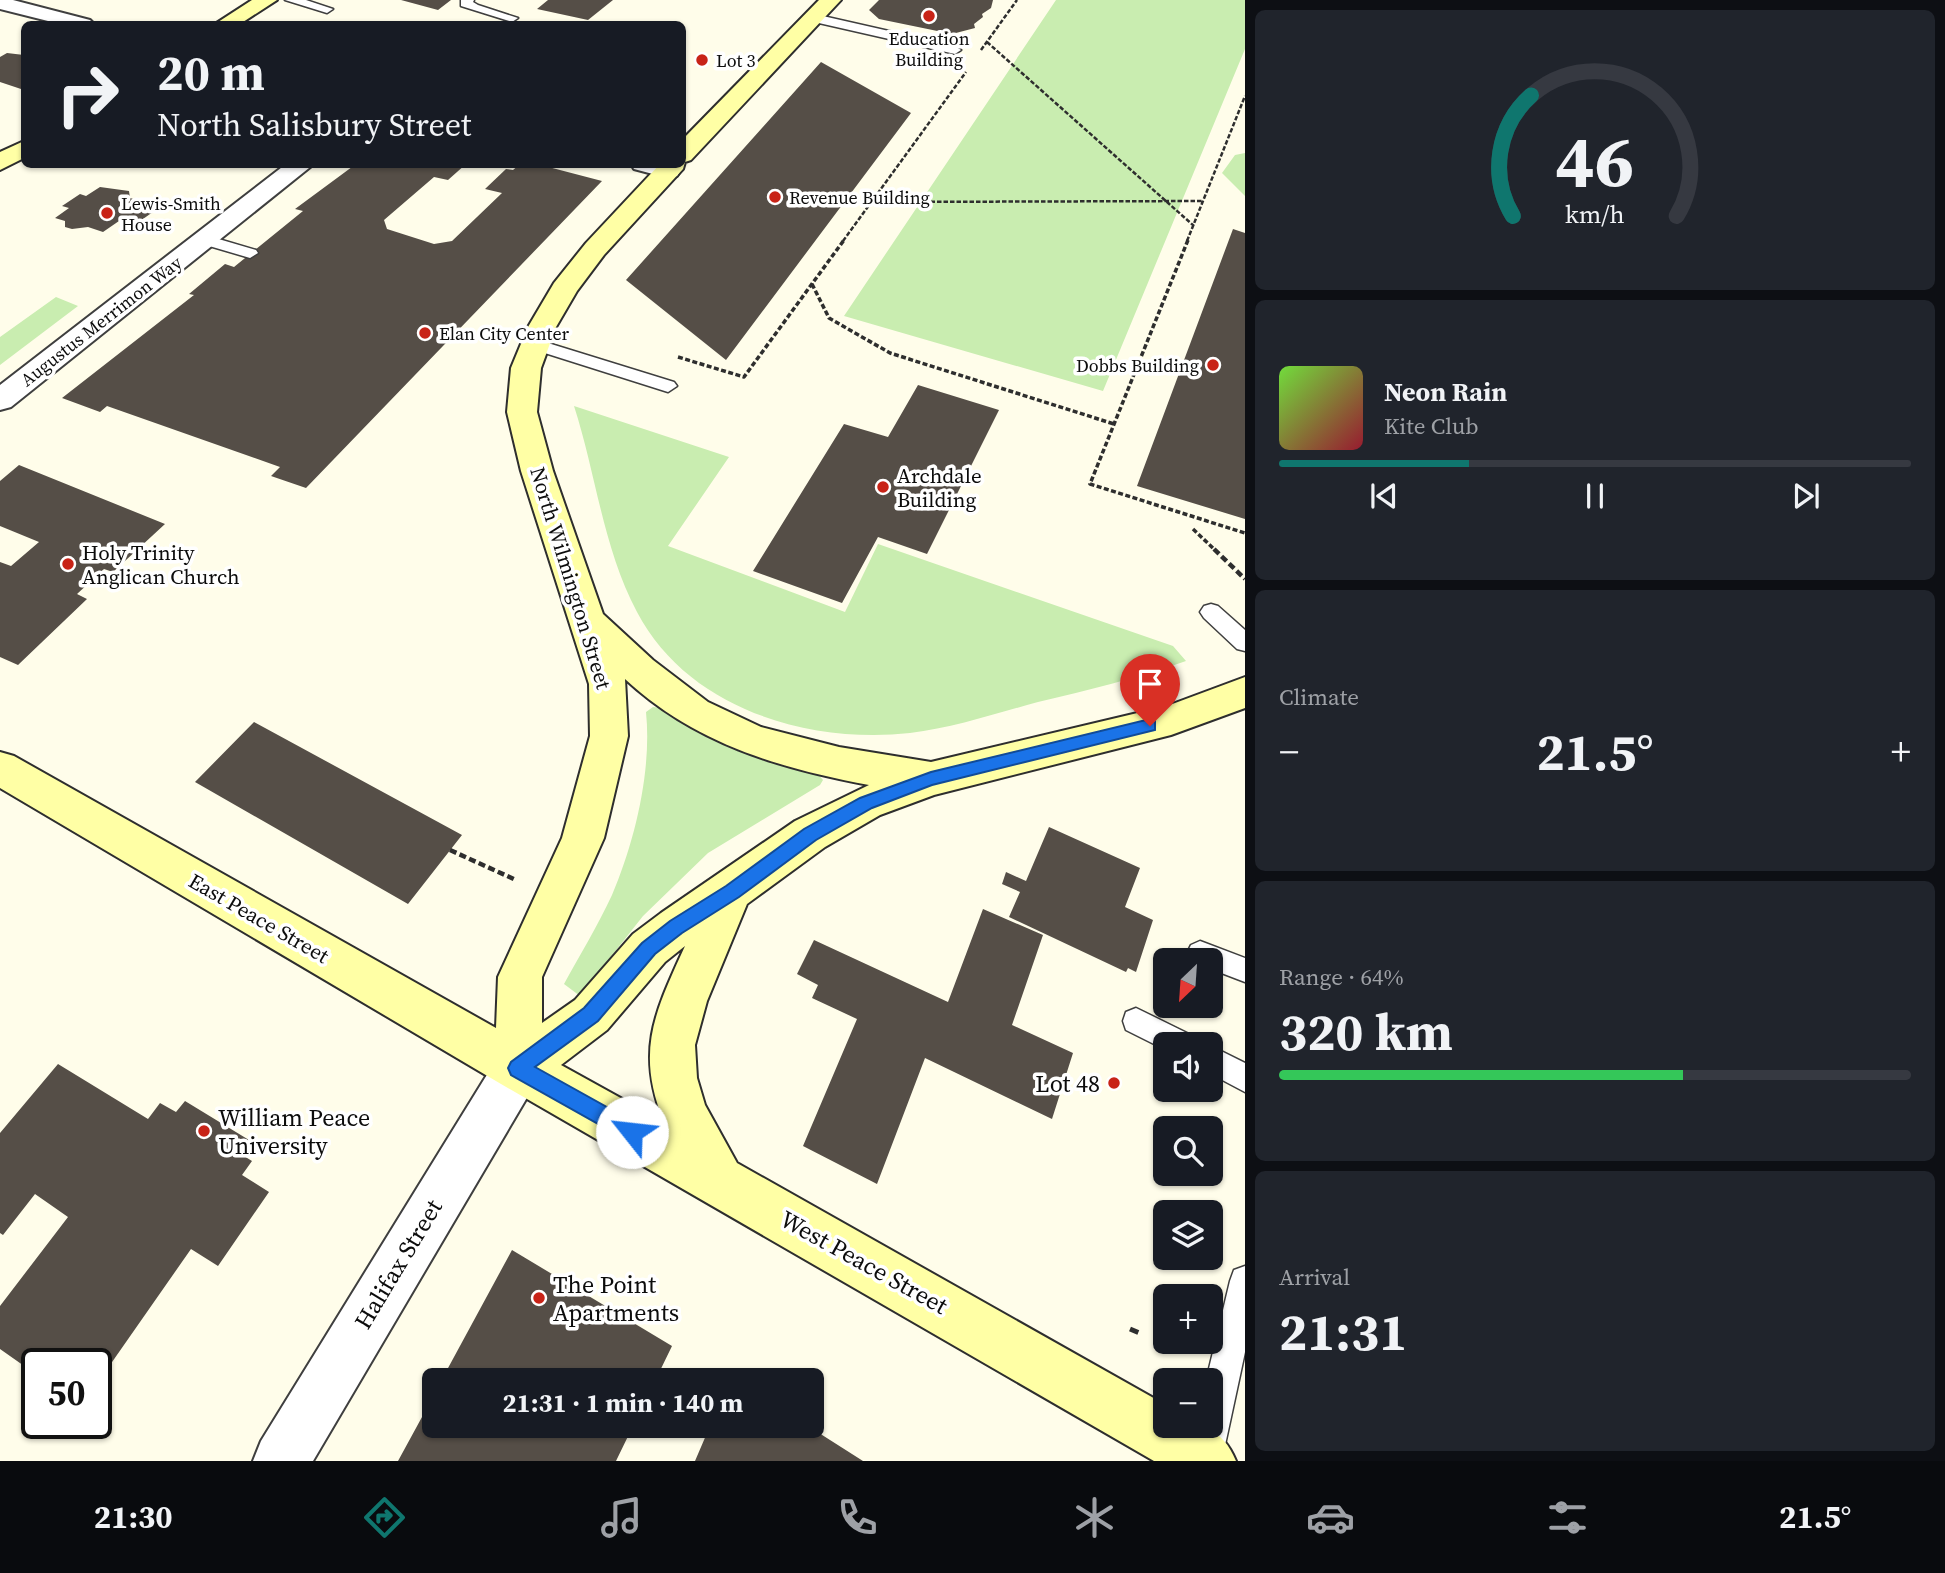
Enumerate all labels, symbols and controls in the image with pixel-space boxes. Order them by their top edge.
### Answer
marker: Education Building [921,8,937,24]
place label: Education Building [888,26,970,72]
text: 20 m [157,39,265,106]
place label: Lot 3 [716,48,755,73]
icon: right [42,49,133,140]
marker: Lot 3 [694,52,710,68]
text: North Salisbury Street [157,103,471,147]
text: 46 [1556,111,1634,210]
place label: Revenue Building [789,185,930,210]
marker: Revenue Building [767,189,783,205]
place label: Lewis-Smith House [121,191,221,237]
text: km/h [1565,197,1625,231]
marker: Lewis-Smith House [99,205,115,221]
street label: Augustus Merrimon Way [15,250,188,392]
place label: Elan City Center [439,321,570,346]
marker: Elan City Center [417,325,433,341]
place label: Dobbs Building [1076,353,1199,378]
marker: Dobbs Building [1205,357,1221,373]
text: Neon Rain [1384,374,1507,410]
text: Kite Club [1384,410,1479,442]
place label: Archdale Building [897,461,982,514]
street label: North Wilmington Street [523,463,619,693]
icon: previous [1365,477,1403,515]
icon: pause [1576,477,1614,515]
icon: next [1787,477,1825,515]
marker: Archdale Building [875,479,891,495]
place label: Holy Trinity Anglican Church [82,538,240,591]
marker: Holy Trinity Anglican Church [60,556,76,572]
pin [1120,654,1180,726]
icon: arrive [1131,665,1169,703]
text: Climate [1279,681,1359,713]
text: 21.5° [1536,716,1654,787]
text: − [1279,726,1299,778]
text: + [1891,726,1911,778]
street label: East Peace Street [184,866,335,970]
north arrow [1153,948,1223,1018]
map controls [1153,948,1223,1438]
text: Range · 64% [1279,961,1404,993]
text: 320 km [1279,996,1453,1067]
button: sound [1153,1032,1223,1102]
place label: Lot 48 [1035,1067,1100,1100]
marker: Lot 48 [1106,1075,1122,1091]
position arrow [595,1095,669,1169]
place label: William Peace University [218,1101,370,1162]
button: search [1153,1116,1223,1186]
marker: William Peace University [196,1123,212,1139]
street label: Halifax Street [346,1193,450,1335]
button: layers [1153,1200,1223,1270]
street label: West Peace Street [774,1202,954,1322]
text: Arrival [1279,1261,1350,1293]
place label: The Point Apartments [553,1268,679,1329]
button: + [1153,1284,1223,1354]
marker: The Point Apartments [531,1290,547,1306]
text: 21:31 [1279,1296,1407,1367]
speed limit sign: 50 [21,1348,112,1439]
button: − [1153,1368,1223,1438]
text: 21:31 · 1 min · 140 m [503,1385,743,1421]
icon: directions [360,1493,409,1542]
icon: music [597,1493,646,1542]
icon: phone [833,1493,882,1542]
icon: climate [1070,1493,1119,1542]
icon: car [1306,1493,1355,1542]
icon: filters [1543,1493,1592,1542]
text: 21:30 [94,1495,173,1539]
text: 21.5° [1779,1495,1851,1539]

